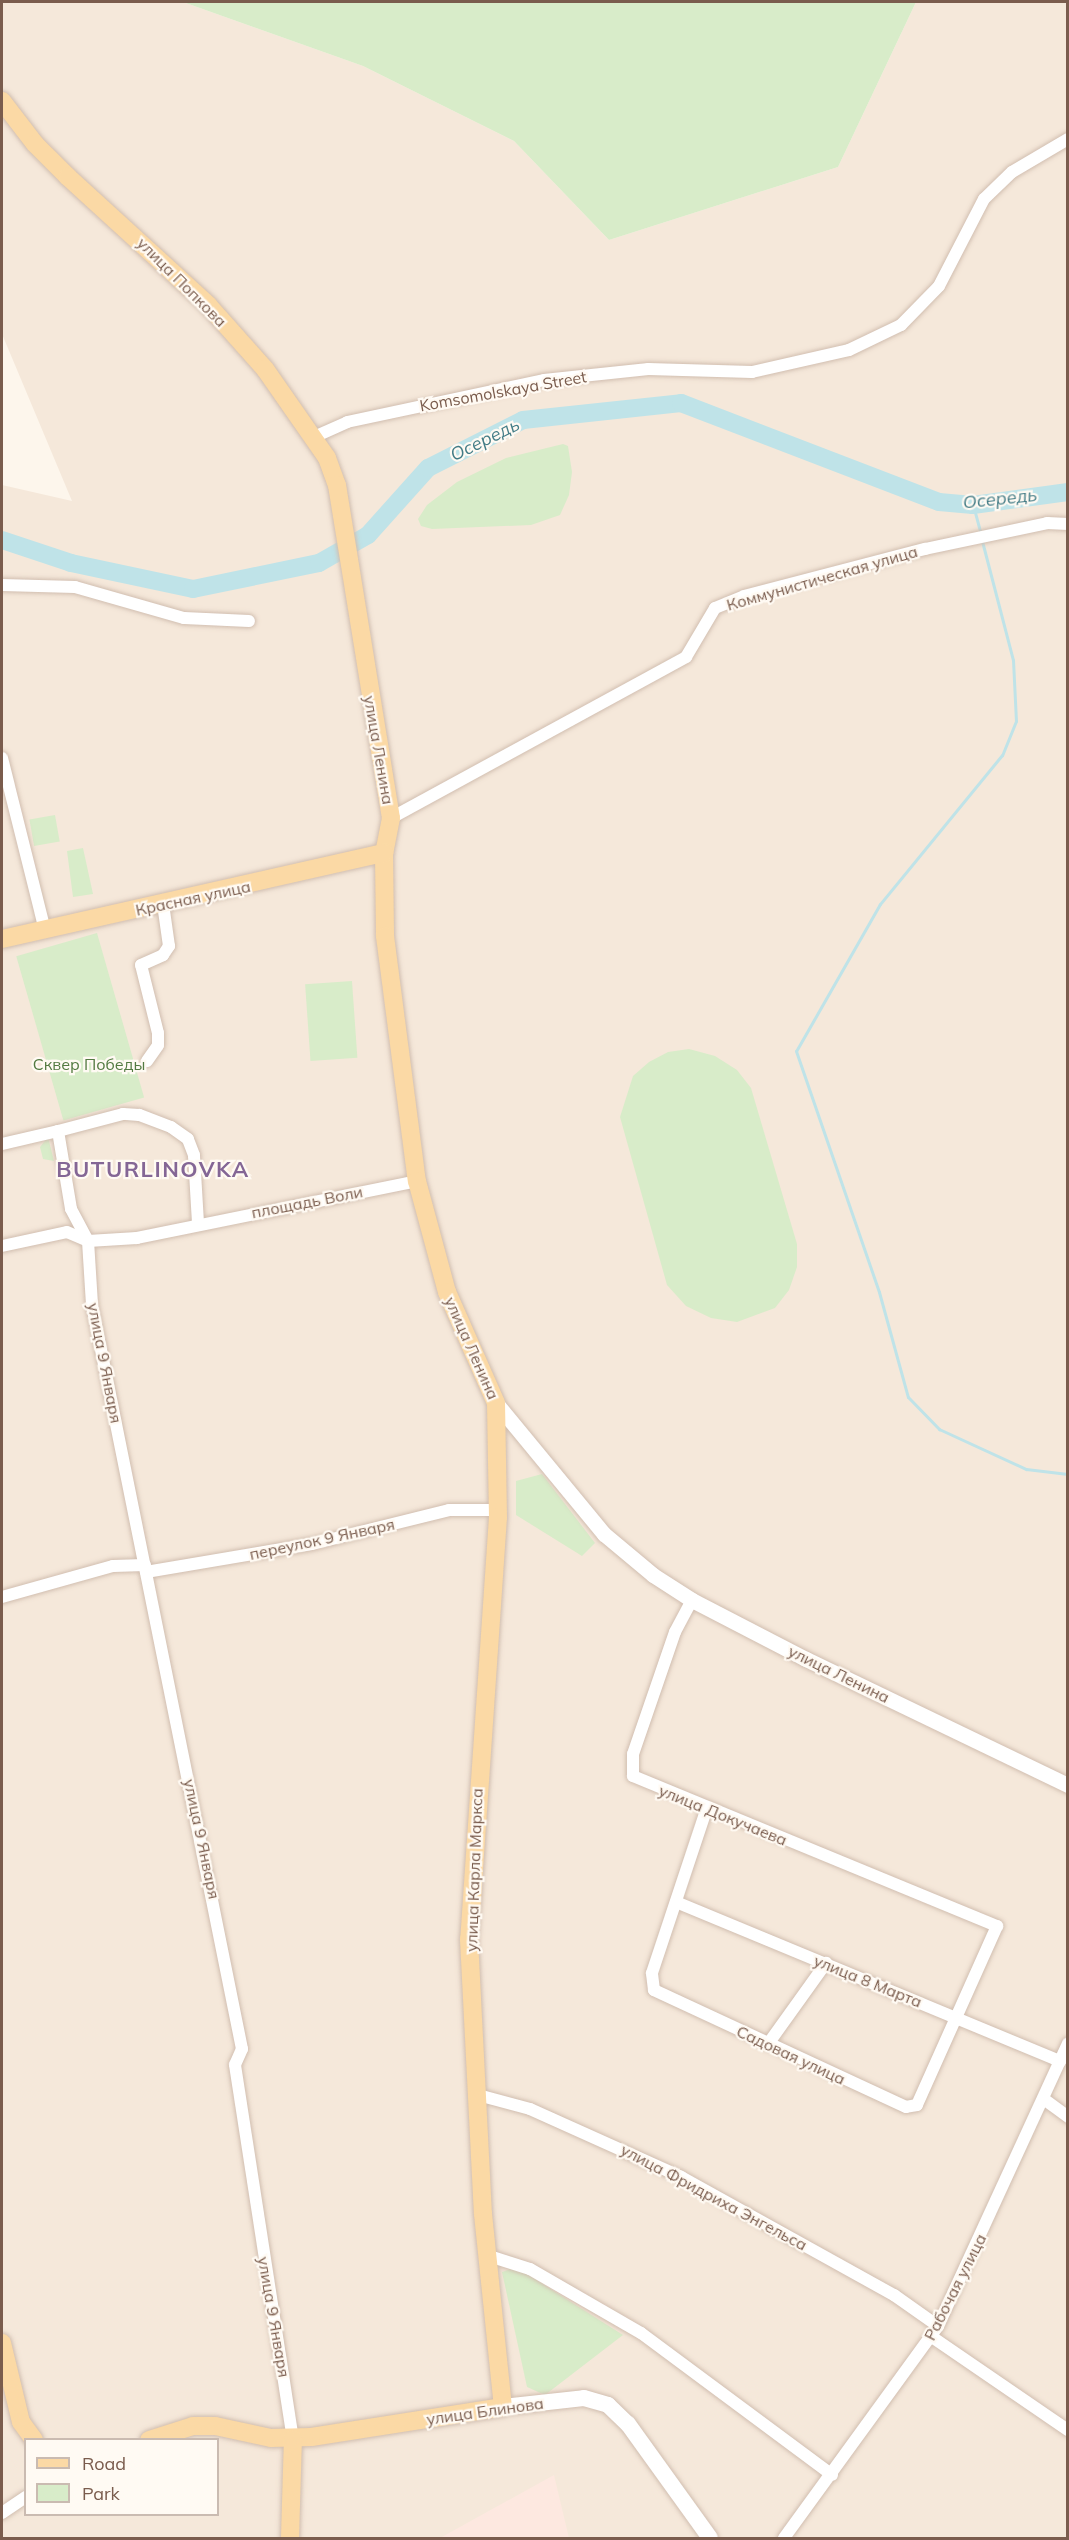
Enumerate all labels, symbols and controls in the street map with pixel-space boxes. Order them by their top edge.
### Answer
street label: улица Попкова [133,233,231,331]
street label: Komsomolskaya Street [418,367,588,415]
water label: Осередь [447,414,523,466]
water label: Осередь [962,484,1038,514]
street label: Коммунистическая улица [724,542,920,614]
street label: улица Ленина [360,694,398,806]
street label: Красная улица [134,876,252,920]
park label: Сквер Победы [33,1054,145,1074]
district label: BUTURLINOVKA [56,1157,250,1183]
street label: площадь Воли [250,1182,364,1222]
street label: улица Ленина [441,1294,503,1402]
street label: улица 9 Января [84,1301,126,1425]
street label: переулок 9 Января [248,1514,396,1564]
street label: улица Ленина [785,1641,893,1707]
street label: улица 9 Января [180,1777,224,1901]
street label: улица Докучаева [656,1781,790,1849]
street label: улица Карла Маркса [462,1788,486,1952]
street label: улица 8 Марта [811,1951,925,2011]
street label: Садовая улица [734,2021,848,2089]
street label: улица Фридриха Энгельса [618,2140,810,2254]
street label: Рабочая улица [920,2231,990,2343]
street label: улица 9 Января [254,2255,294,2379]
street label: улица Блинова [425,2393,545,2429]
legend [24,2438,219,2516]
text: Road [82,2452,126,2475]
text: Park [82,2482,120,2505]

